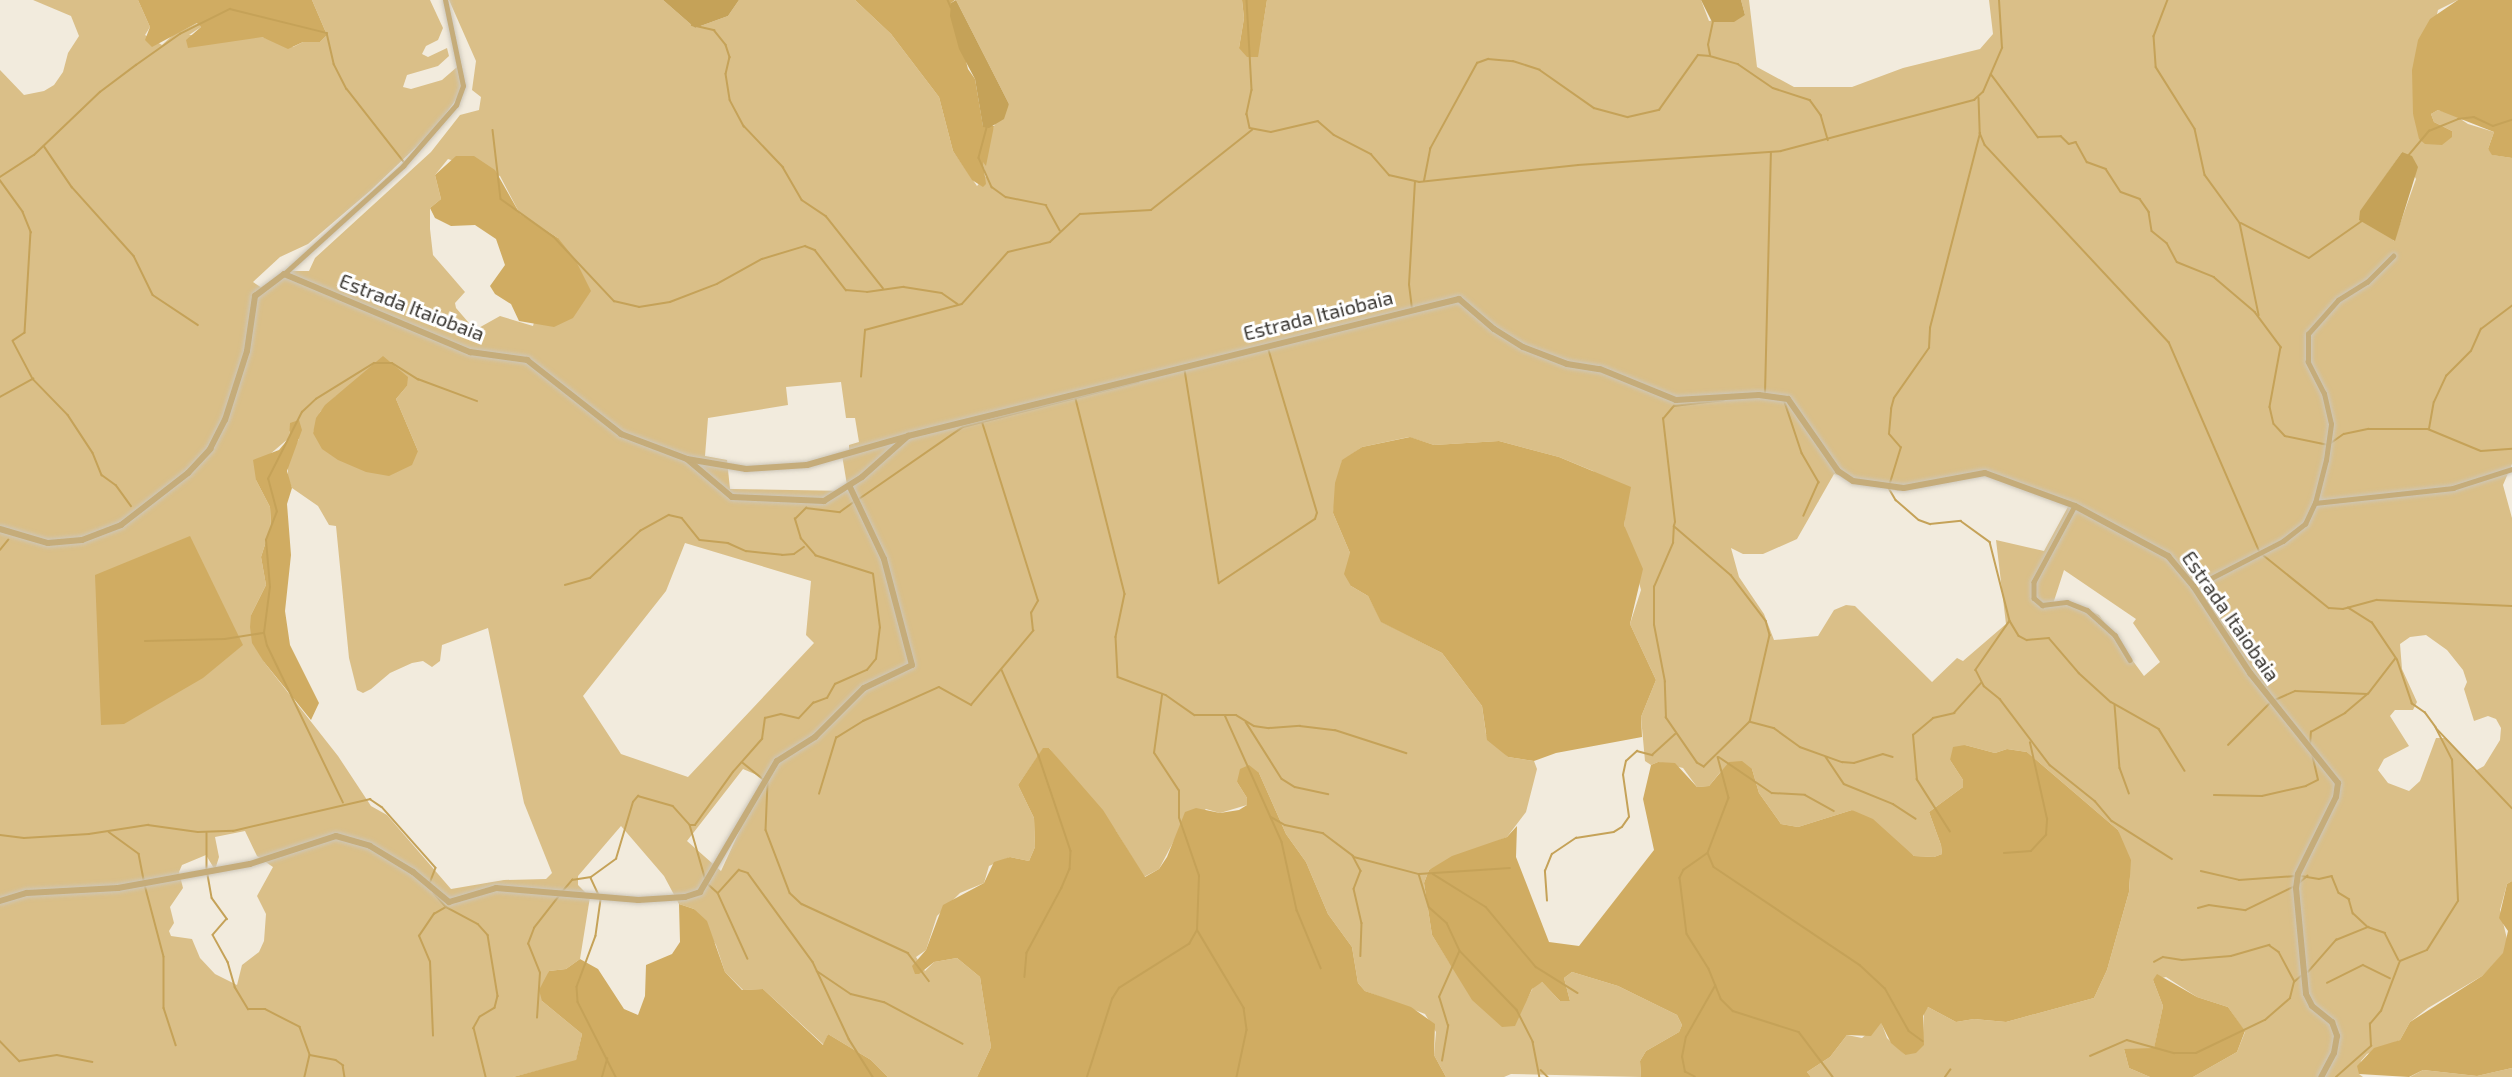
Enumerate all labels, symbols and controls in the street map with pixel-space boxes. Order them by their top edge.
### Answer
street label: Estrada Itaiobaia [336,268,488,346]
street label: Estrada Itaiobaia [1241,285,1395,345]
street label: Estrada Itaiobaia [2177,546,2285,686]

